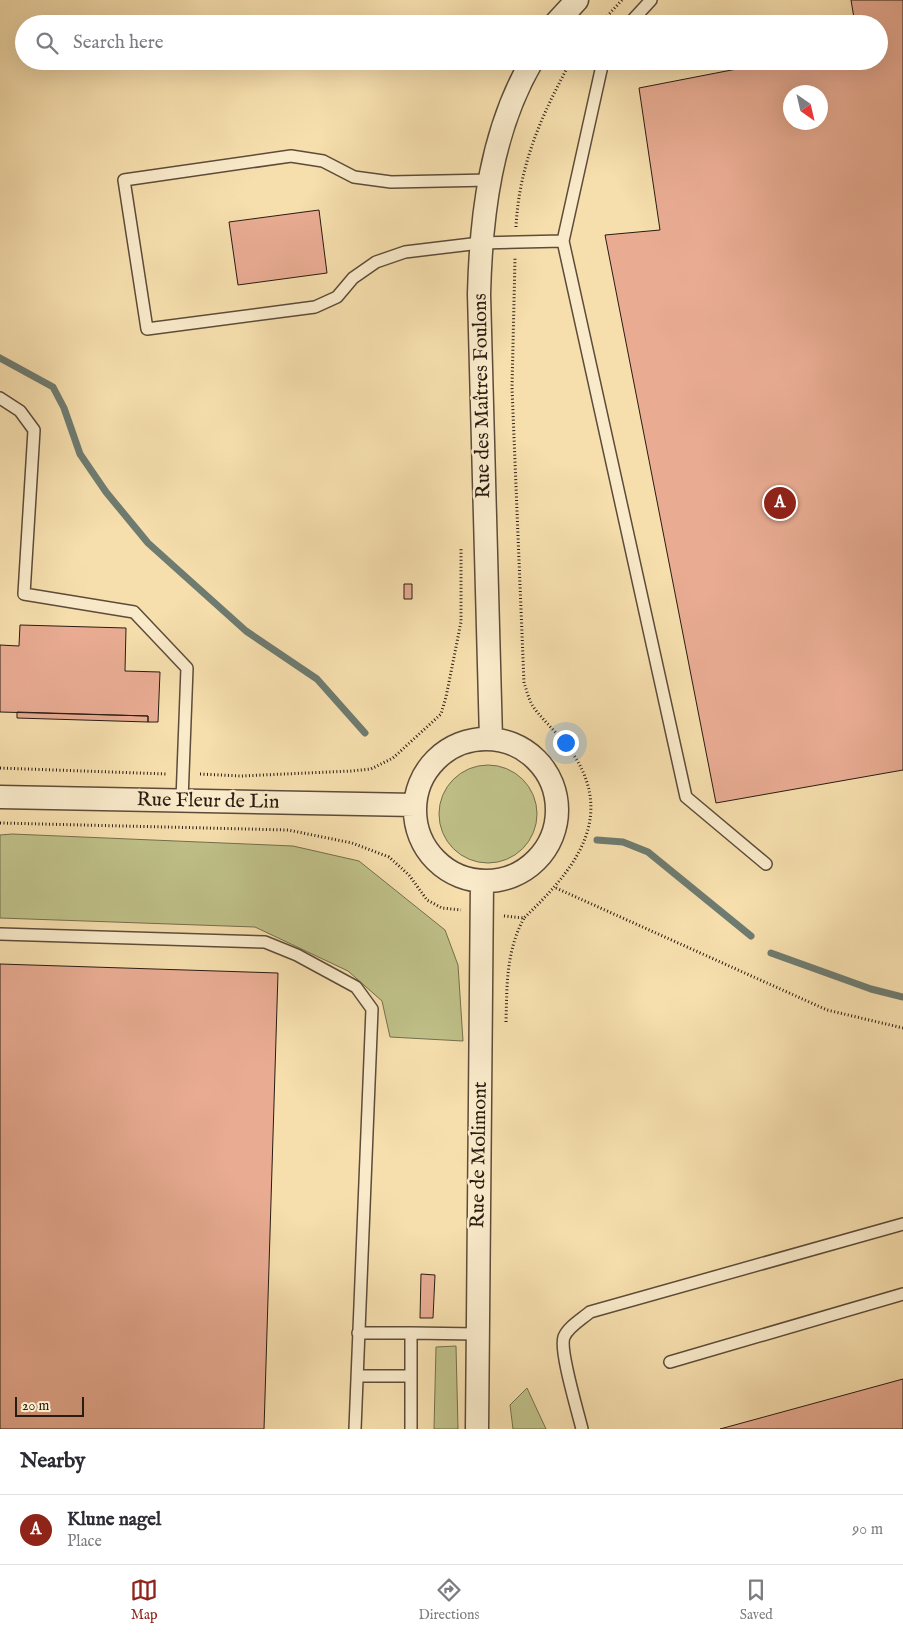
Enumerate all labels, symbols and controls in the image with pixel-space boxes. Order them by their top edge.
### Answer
search box [15,15,888,70]
icon: search [33,29,61,57]
text: Search here [73,31,164,55]
north arrow [783,85,828,130]
street label: Rue des Maîtres Foulons [468,293,496,499]
pin: A [764,484,796,522]
your location [553,730,579,756]
street label: Rue Fleur de Lin [136,787,280,815]
street label: Rue de Molimont [465,1081,493,1229]
scale bar [15,1394,84,1417]
text: 20 m [22,1397,49,1415]
text: Nearby [20,1448,85,1475]
text: Klune nagel [67,1508,161,1532]
text: A [31,1520,41,1540]
text: 90 m [852,1520,883,1540]
text: Place [67,1532,102,1552]
tab: Map [130,1576,158,1624]
tab: Directions [418,1576,479,1624]
tab: Saved [740,1576,773,1624]

